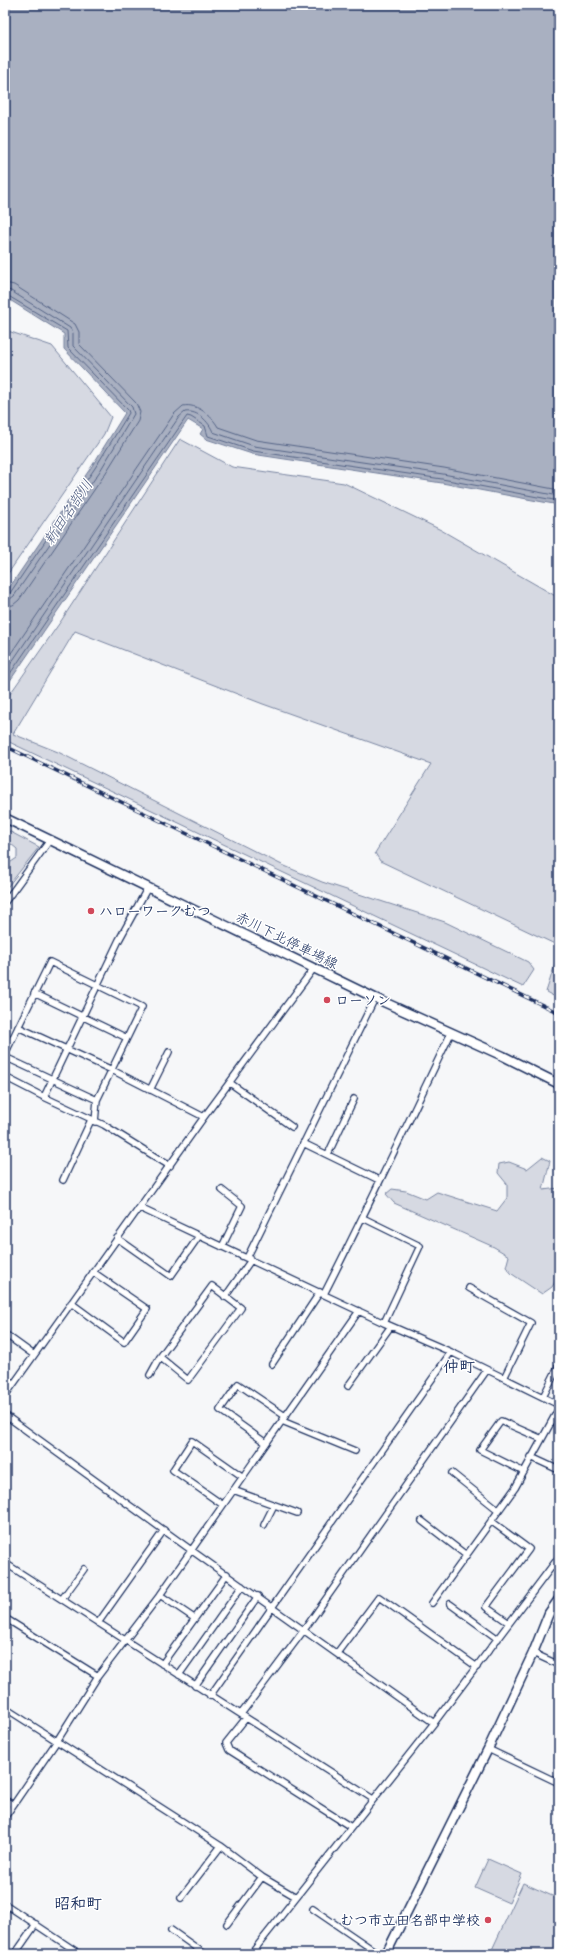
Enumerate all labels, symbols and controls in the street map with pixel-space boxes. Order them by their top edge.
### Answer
water label: 新田名部川 [36,474,97,549]
place label: ハローワークむつ [99,900,211,921]
marker: ハローワークむつ [86,906,96,916]
street label: 赤川下北停車場線 [232,906,342,974]
place label: ローソン [335,989,391,1010]
marker: ローソン [322,995,332,1005]
district label: 仲町 [443,1353,475,1377]
district label: 昭和町 [54,1890,102,1914]
place label: むつ市立田名部中学校 [340,1909,480,1930]
marker: むつ市立田名部中学校 [483,1915,493,1925]

